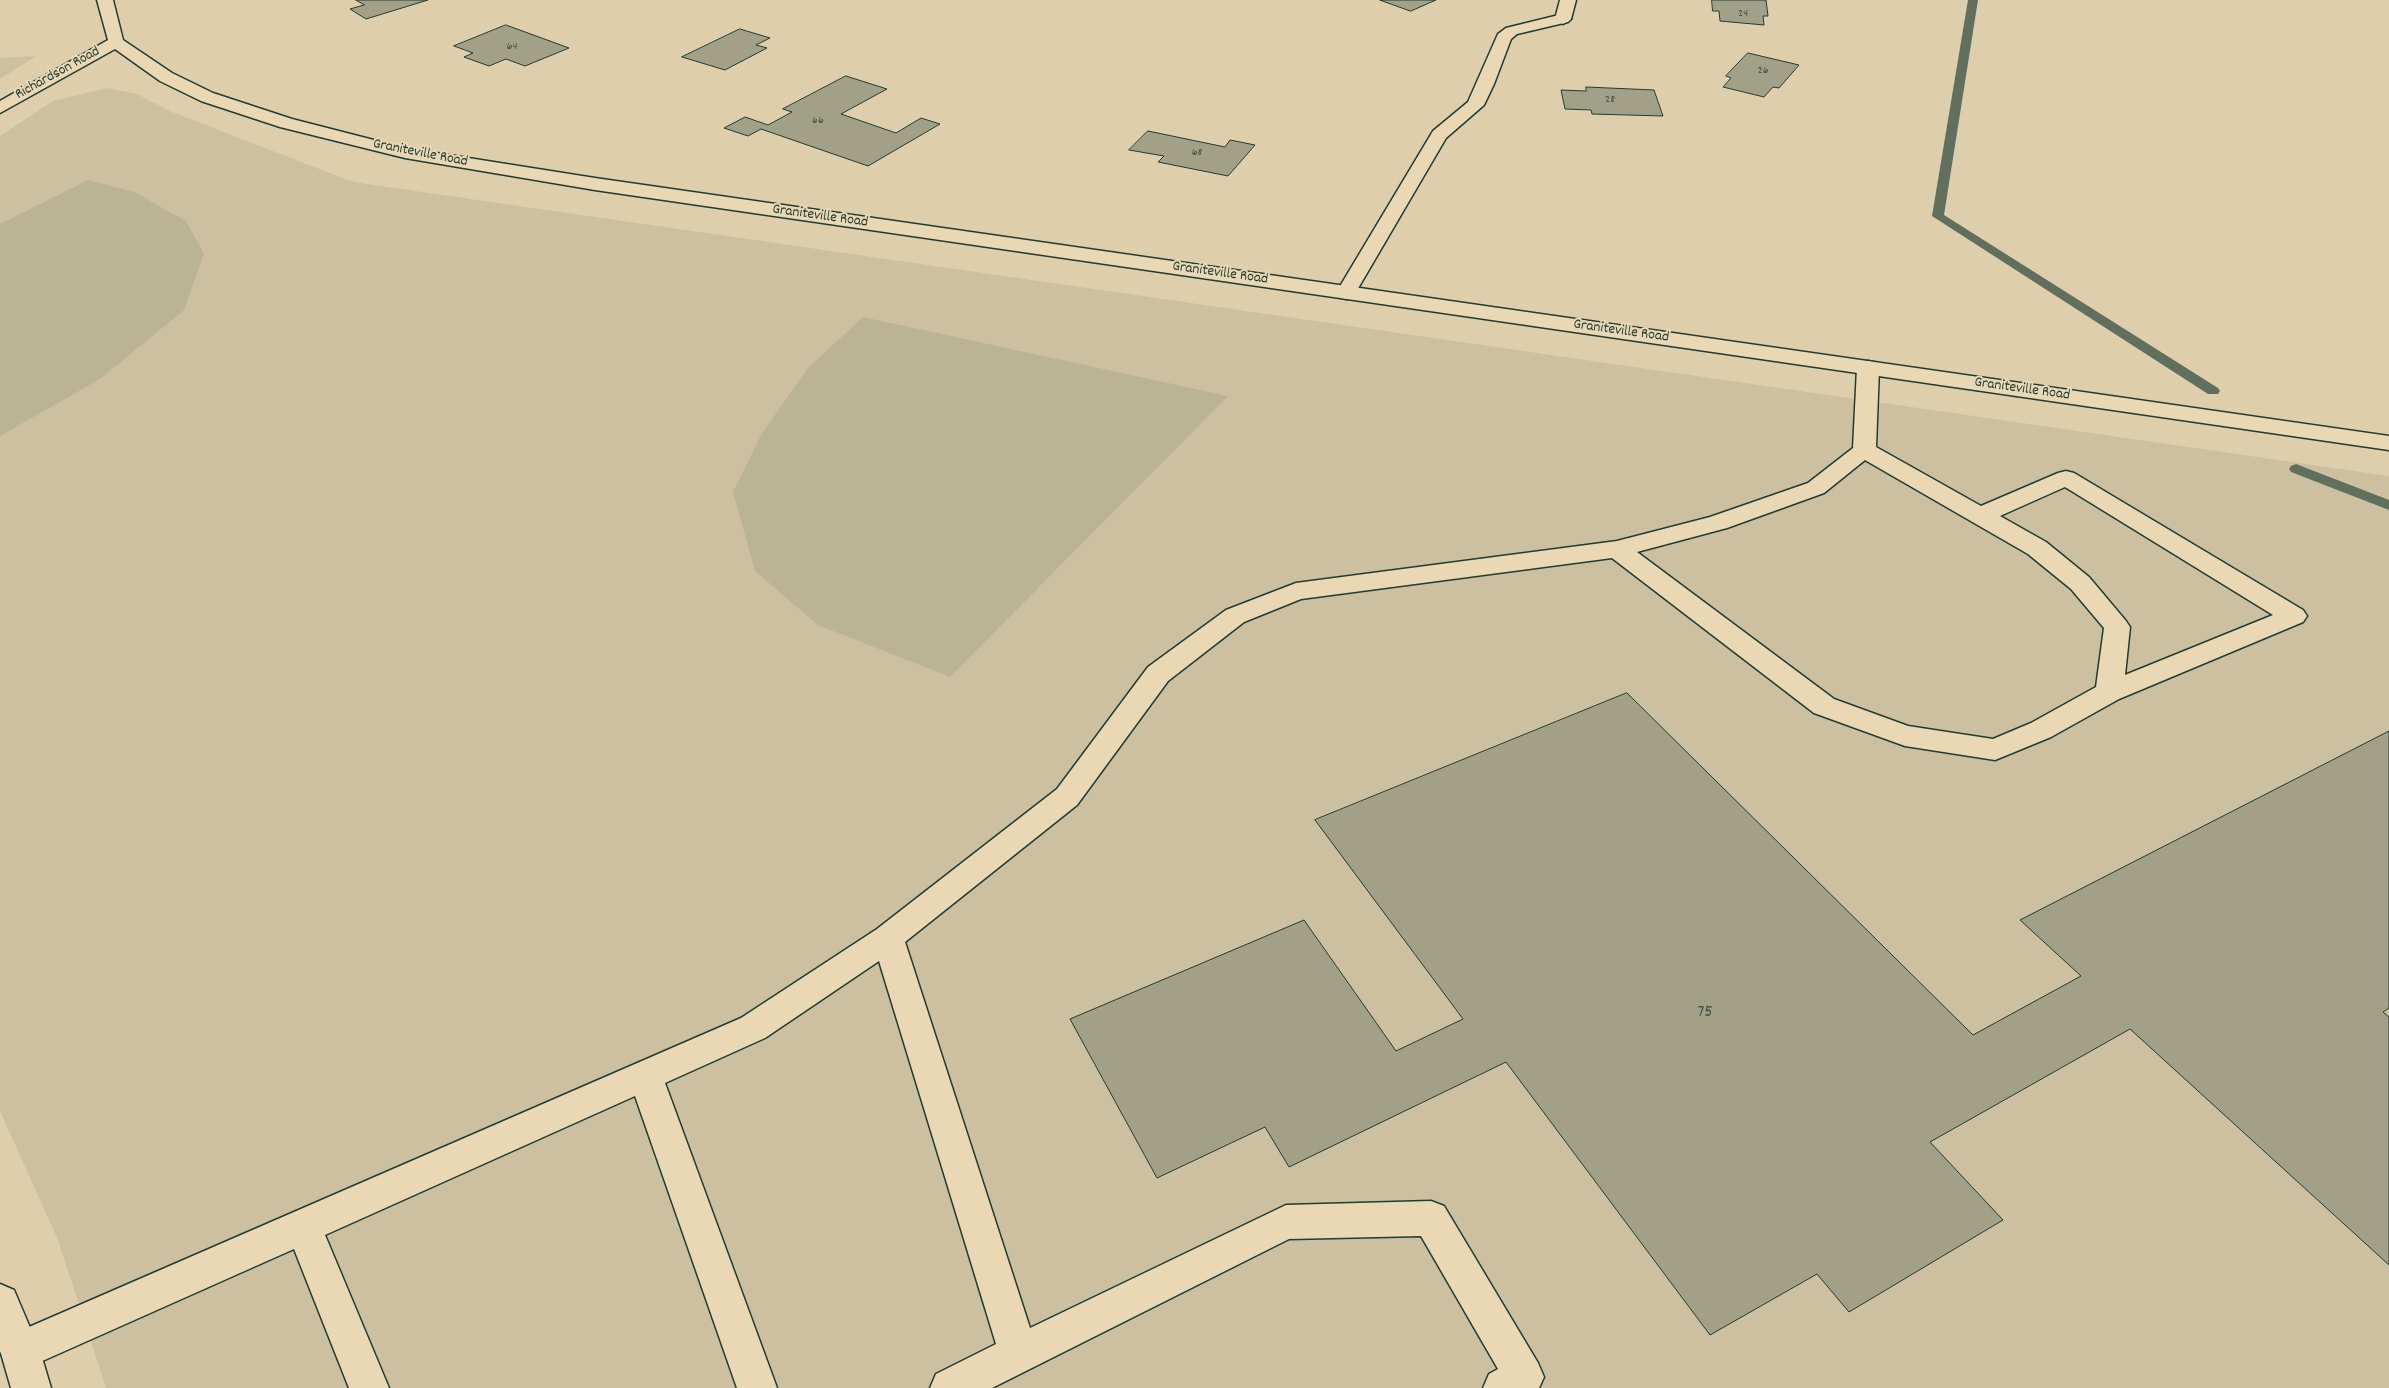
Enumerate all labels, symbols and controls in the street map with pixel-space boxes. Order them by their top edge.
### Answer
house number: 24 [1738,7,1748,21]
house number: 64 [507,40,517,54]
street label: Richardson Road [13,43,103,105]
house number: 26 [1757,64,1769,78]
house number: 28 [1605,93,1615,107]
house number: 66 [812,114,824,128]
street label: Graniteville Road [371,136,469,172]
house number: 68 [1192,146,1202,160]
street label: Graniteville Road [771,201,869,233]
street label: Graniteville Road [1171,258,1269,290]
street label: Graniteville Road [1572,316,1670,348]
street label: Graniteville Road [1973,374,2071,406]
house number: 75 [1697,1003,1713,1025]

